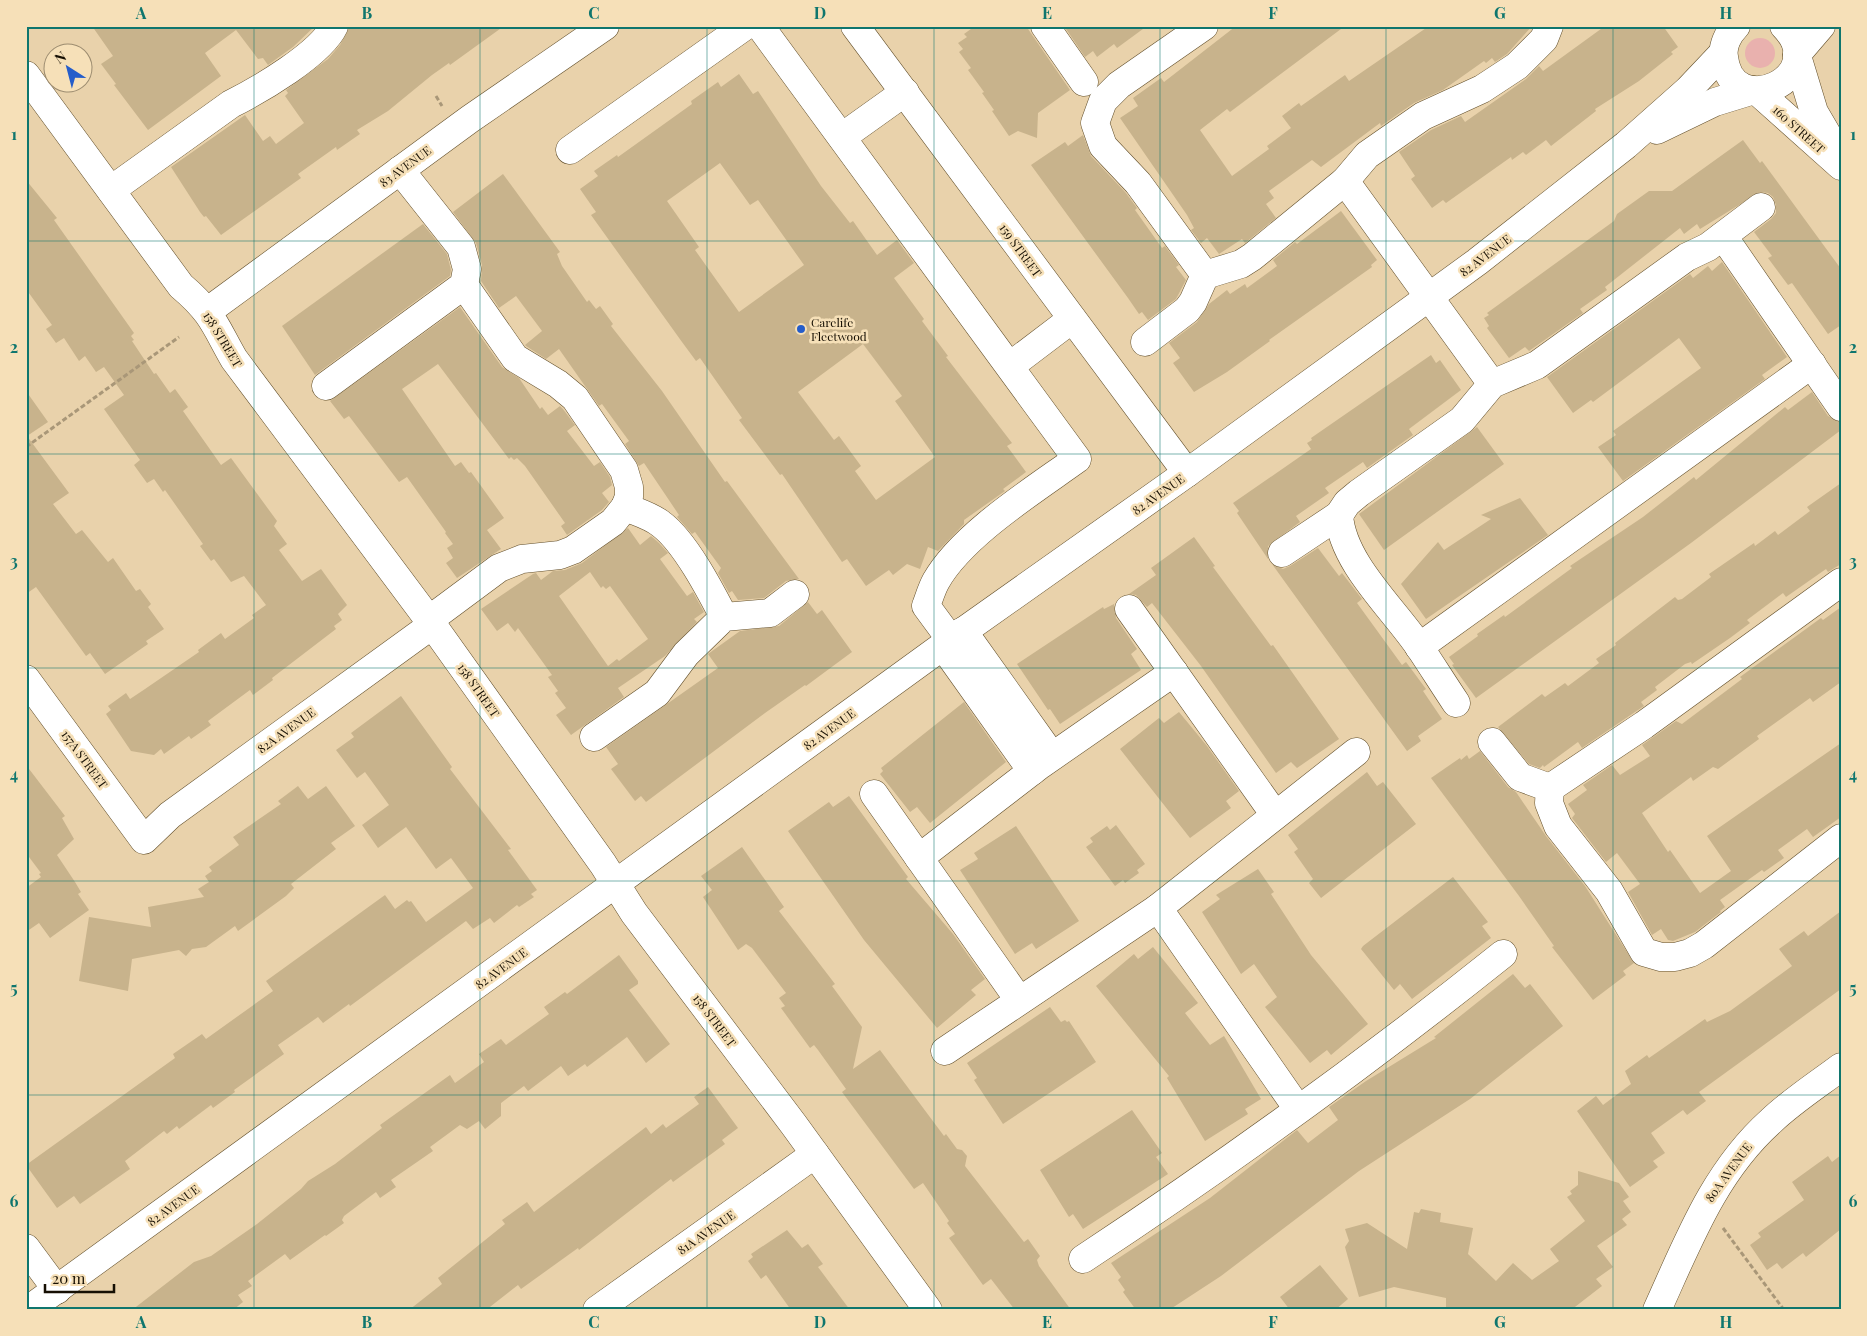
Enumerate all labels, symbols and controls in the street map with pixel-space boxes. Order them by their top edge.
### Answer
text: A [135,2,147,23]
text: B [362,2,373,23]
text: C [588,2,600,23]
text: D [814,2,826,23]
text: E [1042,2,1052,23]
text: F [1268,2,1278,23]
text: G [1494,2,1506,23]
text: H [1720,2,1733,23]
north arrow [42,42,92,92]
text: N [50,46,70,68]
street label: 160 STREET [1770,101,1829,157]
text: 1 [11,123,17,144]
text: 1 [1850,123,1856,144]
street label: 83 AVENUE [376,142,434,190]
street label: 159 STREET [996,220,1046,280]
street label: 82 AVENUE [1456,230,1514,280]
street label: 158 STREET [200,308,246,370]
place label: Carelife Fleetwood [811,314,867,344]
marker: Carelife Fleetwood [795,323,807,335]
text: 2 [10,336,18,357]
text: 2 [1849,336,1857,357]
street label: 82 AVENUE [1129,470,1187,518]
text: 3 [10,550,18,571]
text: 3 [1849,550,1857,571]
street label: 158 STREET [455,660,504,721]
street label: 82A AVENUE [254,704,318,756]
street label: 82 AVENUE [800,705,858,753]
street label: 157A STREET [58,727,112,792]
text: 4 [10,763,18,784]
text: 4 [1849,763,1857,784]
street label: 82 AVENUE [472,944,530,992]
text: 5 [10,977,18,998]
text: 5 [1849,977,1857,998]
street label: 158 STREET [690,990,740,1050]
street label: 80A AVENUE [1701,1139,1755,1205]
street label: 82 AVENUE [144,1181,202,1229]
text: 6 [10,1190,19,1211]
text: 6 [1849,1190,1858,1211]
street label: 81A AVENUE [674,1206,738,1258]
scale bar [45,1261,114,1293]
text: 20 m [52,1268,86,1288]
text: A [135,1311,147,1332]
text: B [362,1311,373,1332]
text: C [588,1311,600,1332]
text: D [814,1311,826,1332]
text: E [1042,1311,1052,1332]
text: F [1268,1311,1278,1332]
text: G [1494,1311,1506,1332]
text: H [1720,1311,1733,1332]

